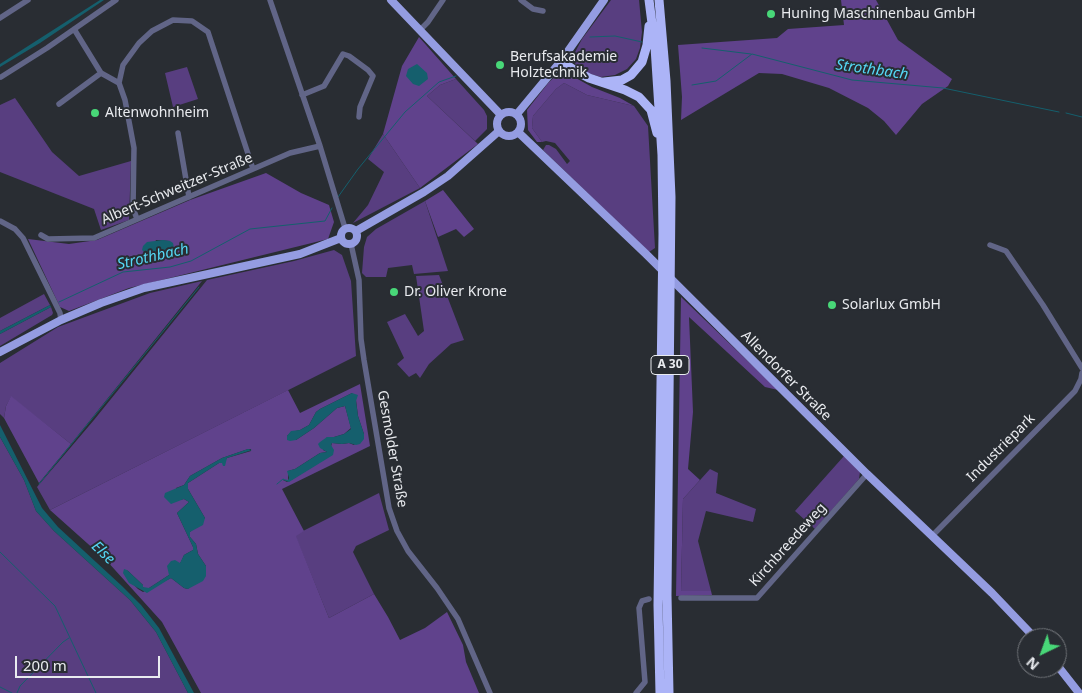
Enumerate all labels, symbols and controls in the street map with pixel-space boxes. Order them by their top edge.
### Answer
place label: Huning Maschinenbau GmbH [781,6,976,22]
marker: Huning Maschinenbau GmbH [765,8,777,20]
place label: Berufsakademie Holztechnik [510,49,617,82]
water label: Strothbach [835,56,909,84]
marker: Berufsakademie Holztechnik [494,59,506,71]
place label: Altenwohnheim [105,105,209,121]
marker: Altenwohnheim [89,107,101,119]
street label: Albert-Schweitzer-Straße [99,149,255,229]
water label: Strothbach [115,240,191,274]
place label: Dr. Oliver Krone [404,284,507,300]
marker: Dr. Oliver Krone [388,286,400,298]
place label: Solarlux GmbH [842,297,941,313]
marker: Solarlux GmbH [826,299,838,311]
street label: Allendorfer Straße [737,327,835,425]
road number: A 30 [651,356,689,374]
street label: Gesmolder Straße [373,389,411,509]
street label: Industriepark [963,410,1039,486]
street label: Kirchbreedeweg [746,500,830,590]
water label: Else [88,538,118,568]
north arrow [1017,628,1067,678]
scale bar [18,646,162,678]
text: N [1022,653,1043,675]
text: 200 m [23,655,67,675]

